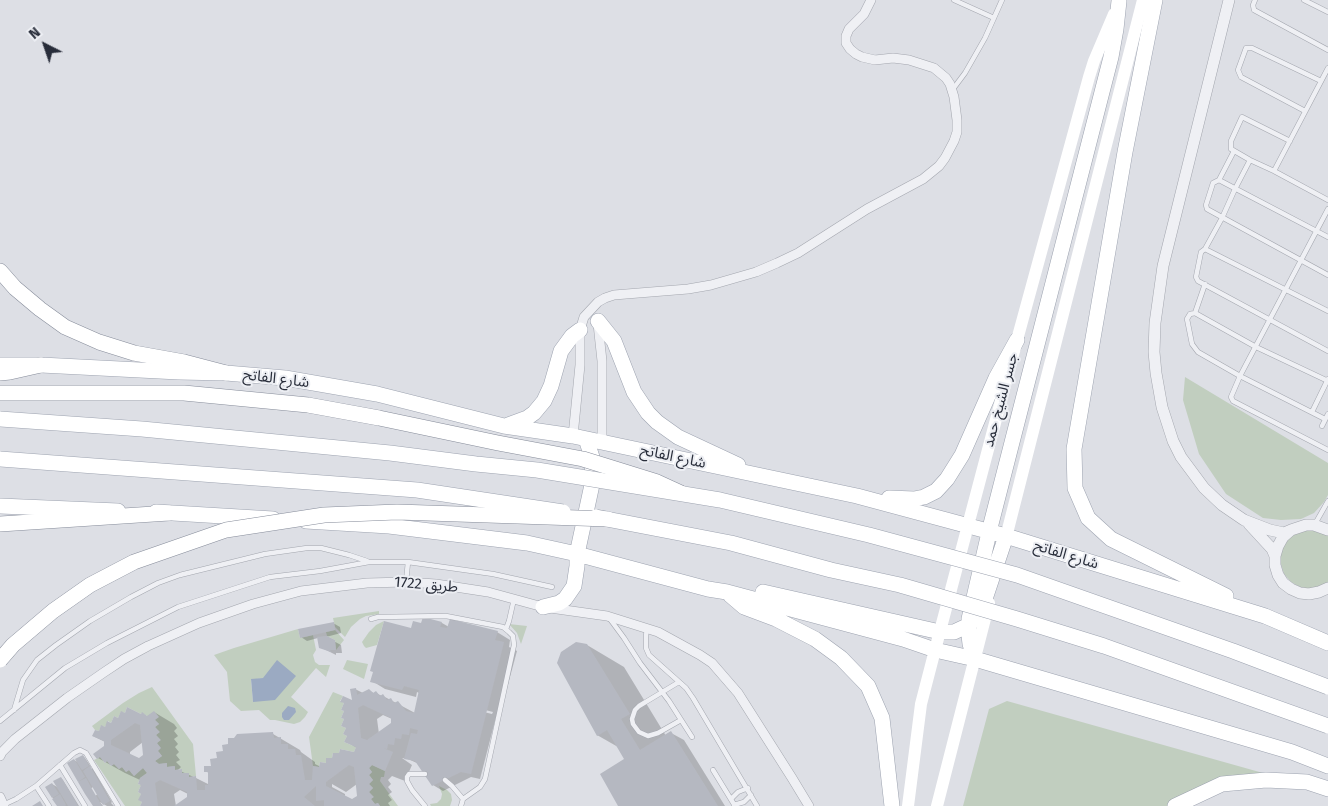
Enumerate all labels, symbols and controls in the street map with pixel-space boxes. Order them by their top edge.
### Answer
north arrow [20,20,70,70]
text: N [26,24,44,43]
street label: جسر الشيخ حمد [980,351,1022,449]
street label: شارع الفاتح [242,366,310,392]
street label: شارع الفاتح [639,441,707,473]
street label: شارع الفاتح [1031,537,1101,573]
street label: طريق 1722 [393,573,459,597]

